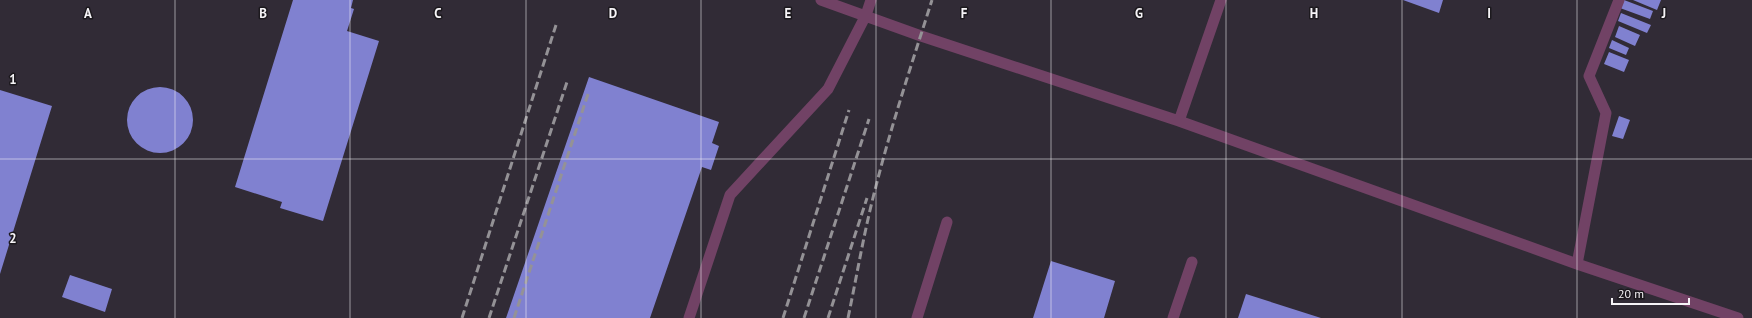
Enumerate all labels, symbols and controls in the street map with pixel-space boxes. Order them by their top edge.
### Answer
text: A [84,5,92,22]
text: B [259,5,267,22]
text: C [434,5,442,22]
text: D [609,5,617,22]
text: E [785,5,792,22]
text: F [961,5,968,22]
text: G [1135,5,1143,22]
text: H [1310,5,1318,22]
text: I [1487,5,1491,22]
text: J [1661,5,1666,22]
text: 1 [9,71,17,88]
text: 2 [9,230,17,247]
scale bar [1612,280,1689,306]
text: 20 m [1618,286,1644,301]

